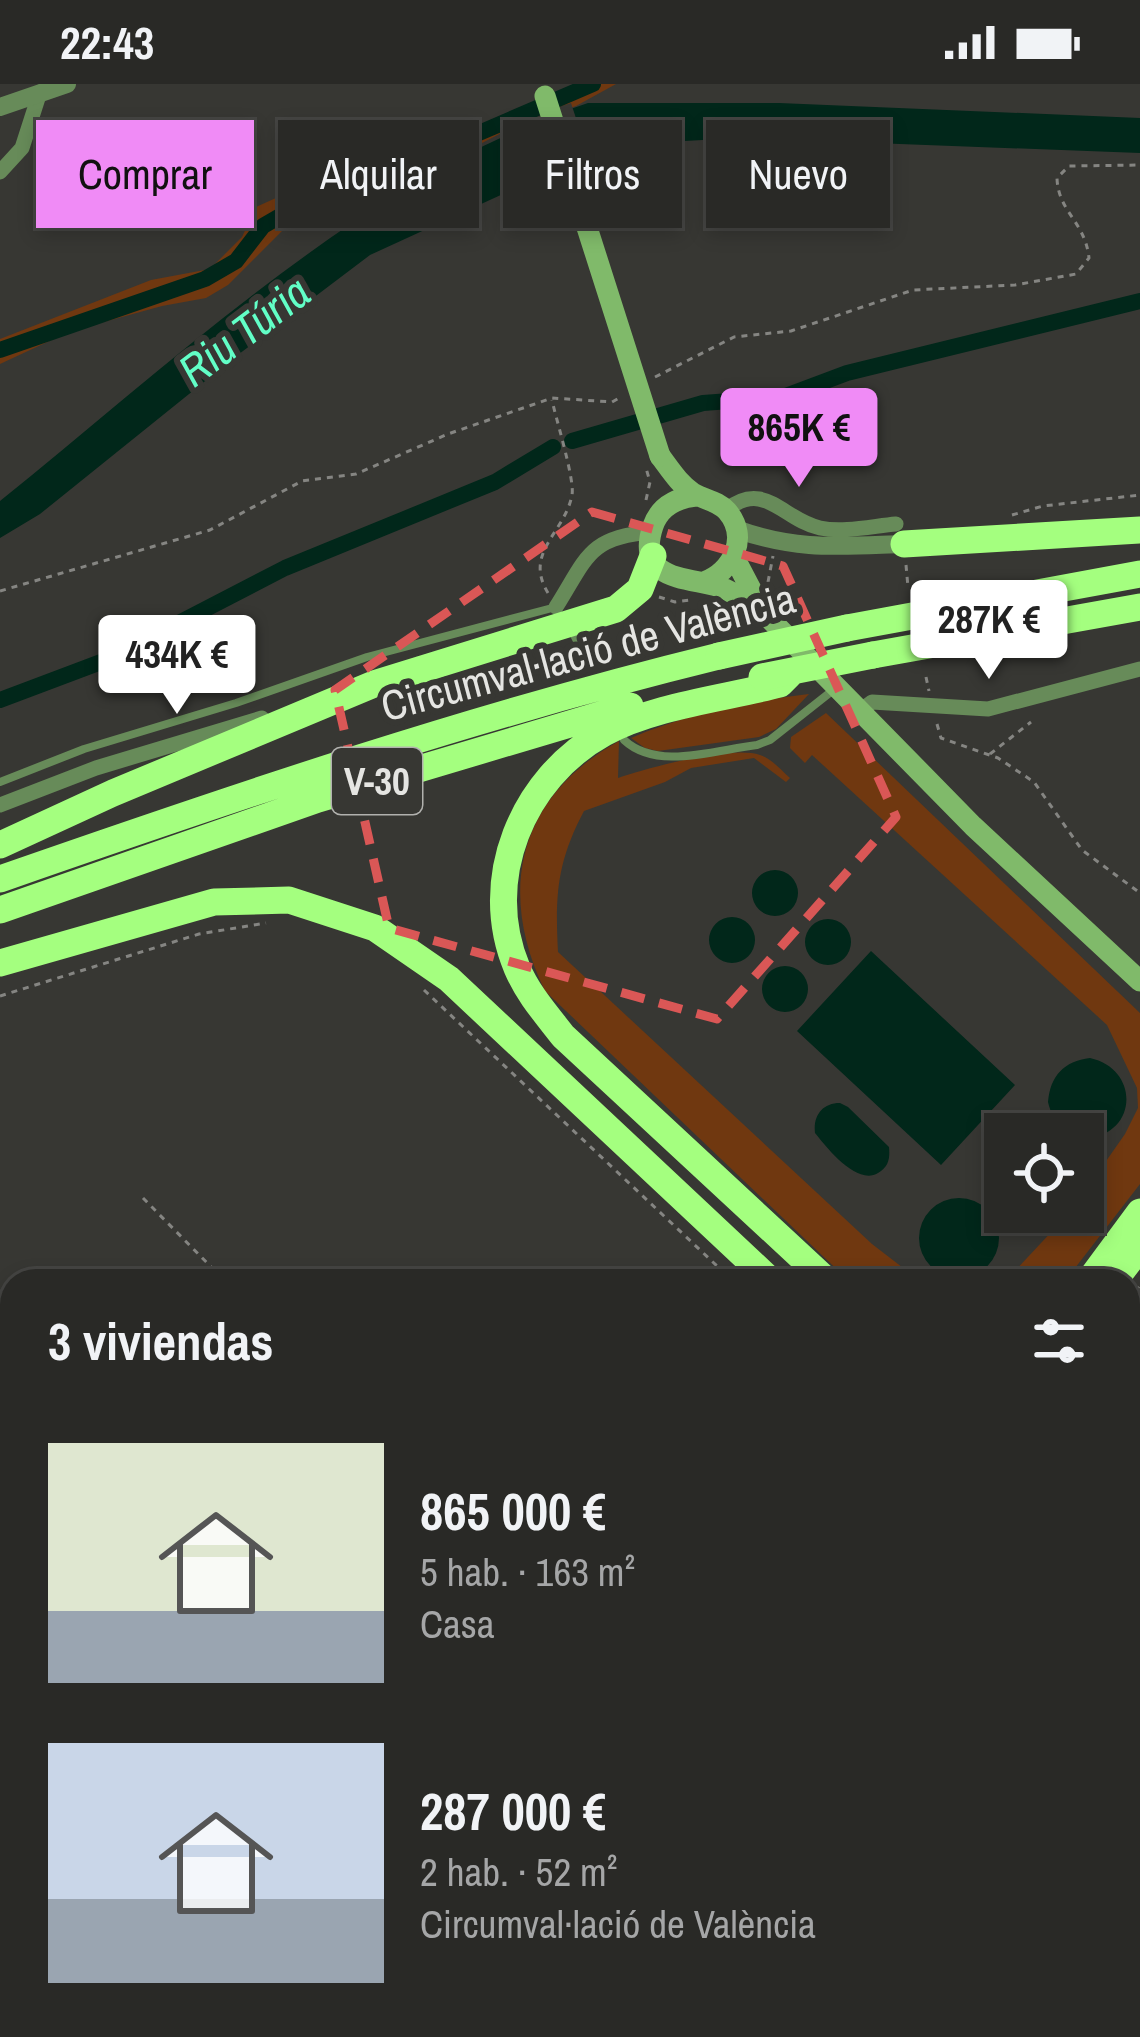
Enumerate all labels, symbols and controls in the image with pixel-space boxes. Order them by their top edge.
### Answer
text: 22:43 [60,12,154,73]
chip: Comprar [36,120,254,228]
chip: Alquilar [278,120,479,228]
chip: Filtros [503,120,682,228]
chip: Nuevo [706,120,890,228]
water label: Riu Túria [166,261,322,400]
pin: 865K € [701,388,897,490]
text: 865K € [747,401,851,453]
street label: Circumval·lació de València [375,570,801,734]
pin: 287K € [891,580,1087,682]
text: 287K € [937,593,1041,645]
pin: 434K € [79,615,275,717]
text: 434K € [125,628,229,680]
road number: V-30 [332,748,422,814]
map controls [984,1113,1104,1233]
button: locate [984,1113,1104,1233]
text: 3 viviendas [48,1307,274,1376]
icon: filters [1026,1308,1092,1374]
text: 865 000 € [420,1477,606,1546]
icon: home [144,1491,288,1635]
text: 5 hab. · 163 m² [420,1546,635,1598]
text: Casa [420,1598,495,1650]
text: 287 000 € [420,1777,606,1846]
icon: home [144,1791,288,1935]
text: 2 hab. · 52 m² [420,1846,617,1898]
text: Circumval·lació de València [420,1898,816,1950]

